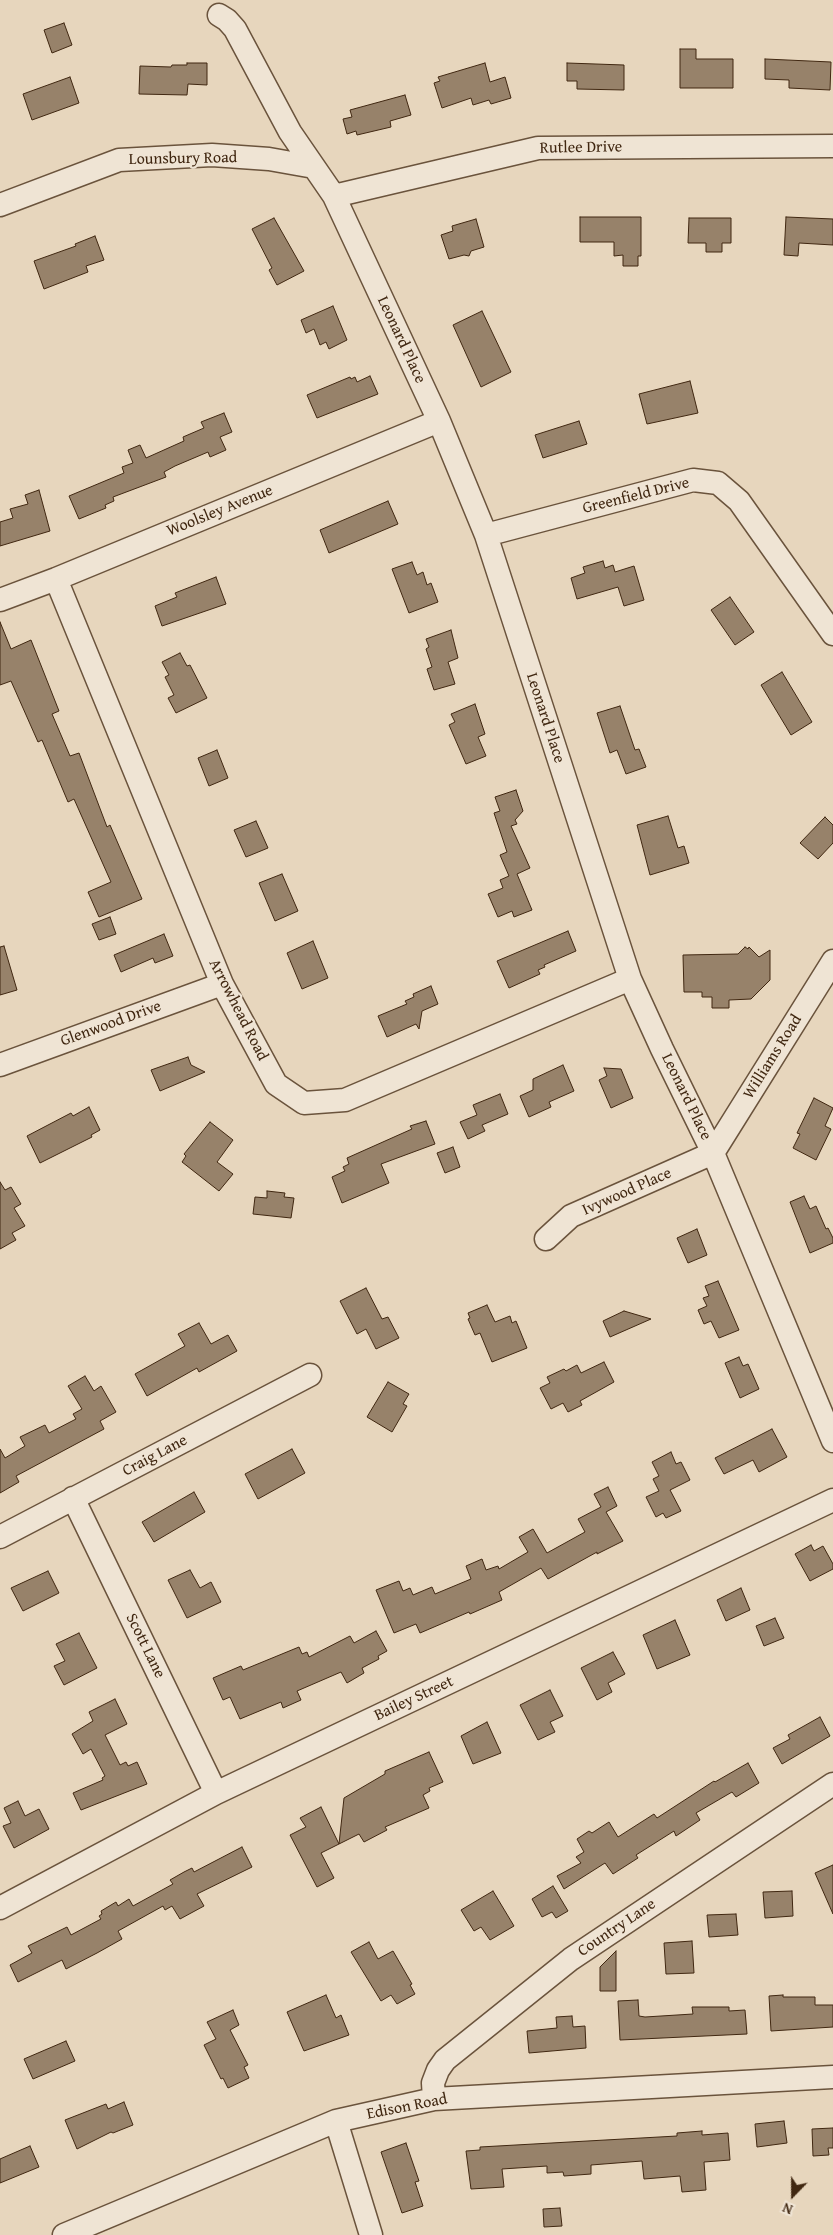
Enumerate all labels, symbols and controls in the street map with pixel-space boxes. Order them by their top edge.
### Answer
street label: Rutlee Drive [540,138,622,158]
street label: Lounsbury Road [129,148,237,170]
street label: Leonard Place [372,293,430,387]
street label: Greenfield Drive [581,473,691,519]
street label: Woolsley Avenue [164,481,276,541]
street label: Leonard Place [521,670,569,766]
street label: Arrowhead Road [204,956,272,1064]
street label: Glenwood Drive [58,997,164,1051]
street label: Williams Road [740,1011,806,1103]
street label: Leonard Place [657,1051,715,1143]
street label: Ivywood Place [579,1164,675,1220]
street label: Craig Lane [119,1431,191,1481]
street label: Scott Lane [121,1610,169,1682]
street label: Bailey Street [371,1672,457,1726]
street label: Country Lane [574,1895,660,1961]
street label: Edison Road [365,2090,449,2124]
north arrow [768,2170,818,2220]
text: N [779,2198,795,2220]

